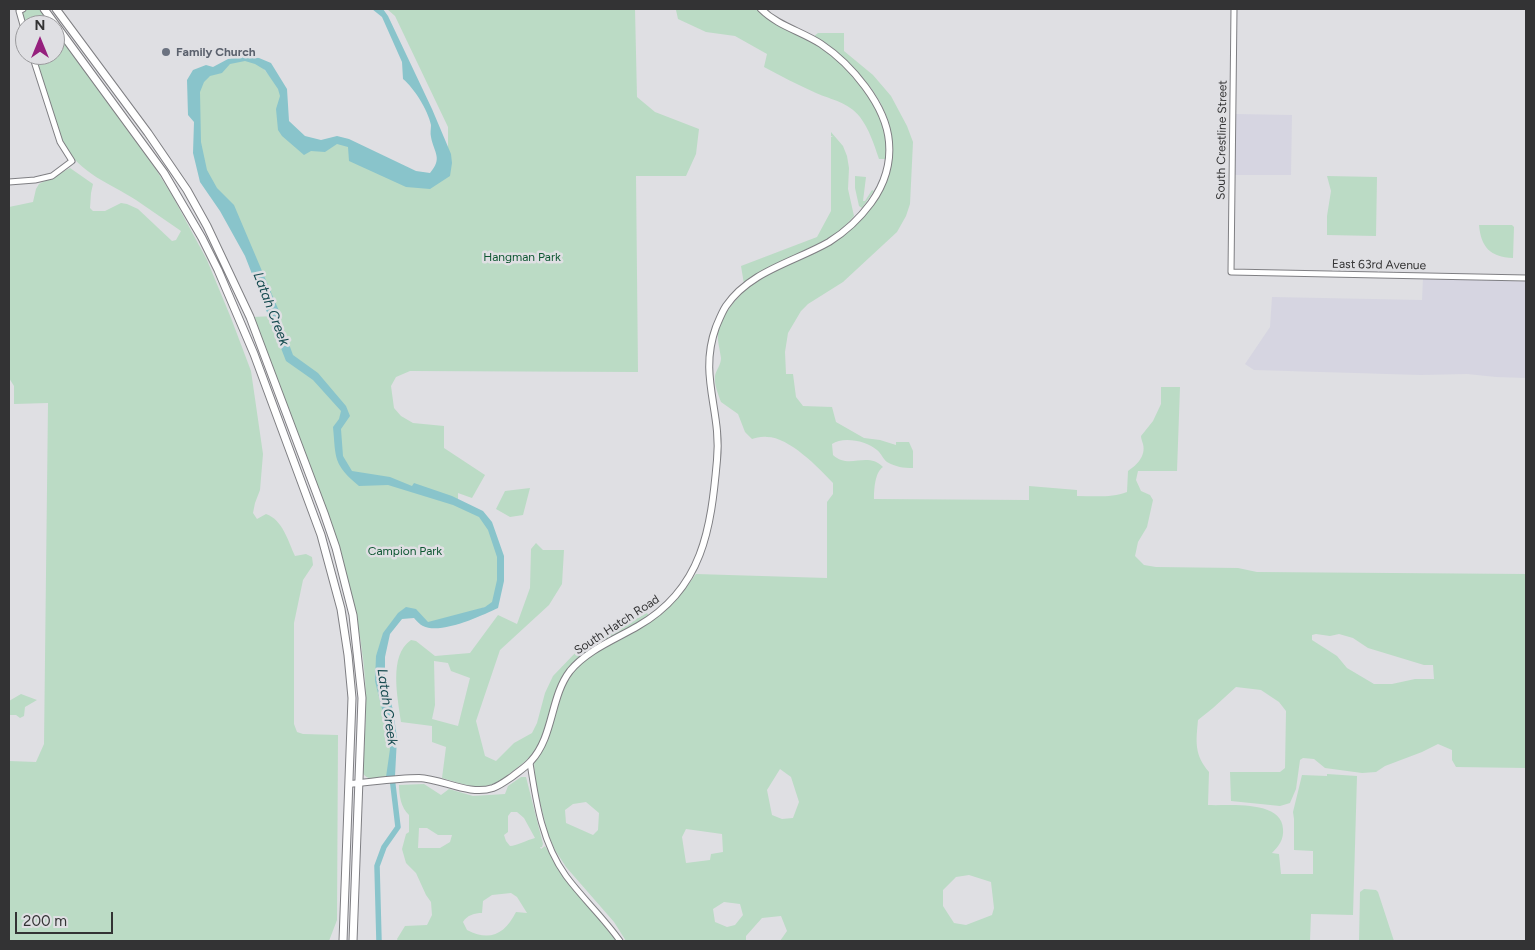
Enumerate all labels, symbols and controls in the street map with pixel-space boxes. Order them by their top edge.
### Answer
north arrow [15,15,65,65]
text: N [35,17,45,34]
place label: Family Church [176,45,256,59]
marker: Family Church [160,46,172,58]
street label: South Crestline Street [1214,80,1230,200]
park label: Hangman Park [483,250,561,264]
street label: East 63rd Avenue [1332,257,1426,273]
water label: Latah Creek [249,270,293,348]
park label: Campion Park [368,544,442,558]
street label: South Hatch Road [572,592,662,658]
water label: Latah Creek [373,668,401,746]
scale bar [18,902,115,934]
text: 200 m [23,912,67,930]

